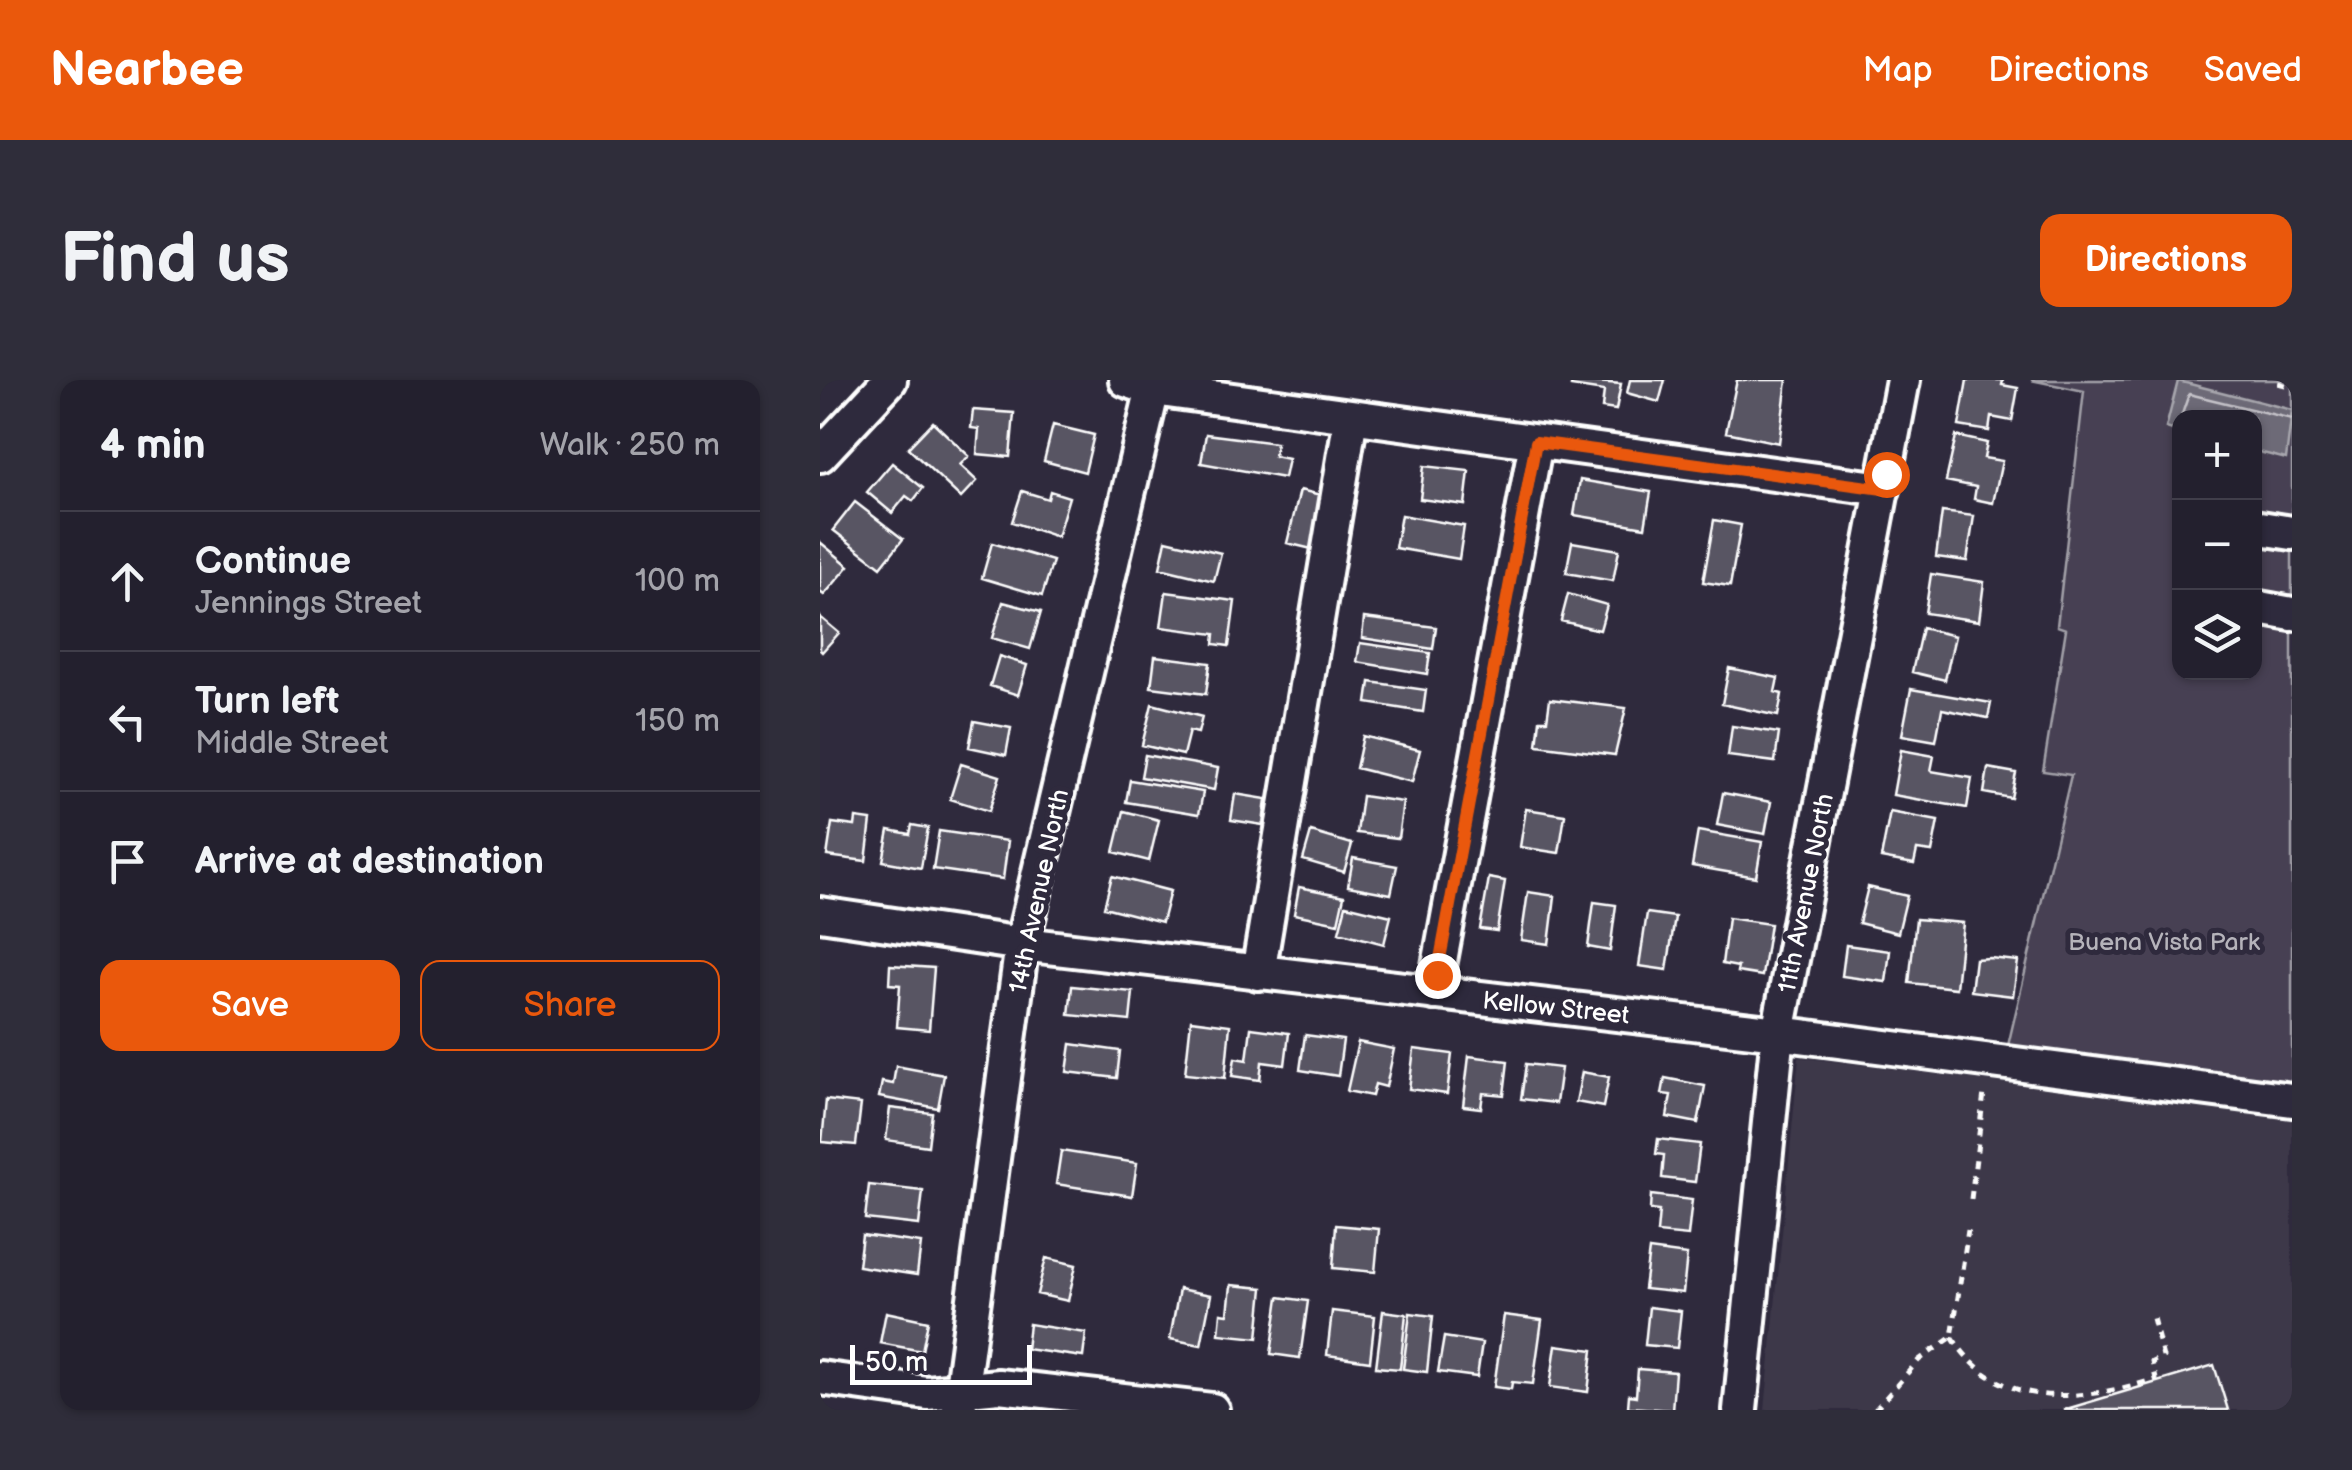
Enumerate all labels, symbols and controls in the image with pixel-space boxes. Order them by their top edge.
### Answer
text: Nearbee [50,42,244,99]
text: Map [1863,49,1933,92]
text: Directions [1988,49,2149,92]
text: Saved [2204,49,2302,92]
button: Directions [2040,214,2292,307]
text: Find us [60,218,290,302]
map controls [2172,410,2262,680]
button: + [2172,410,2262,500]
text: 4 min [100,420,206,471]
text: Walk · 250 m [540,426,720,465]
route start [1864,452,1910,498]
button: − [2172,500,2262,590]
text: Continue [195,539,351,584]
icon: ahead [100,554,155,609]
text: 100 m [635,562,720,601]
text: Jennings Street [195,584,422,623]
button: layers [2172,590,2262,680]
text: Turn left [195,679,339,724]
icon: left [100,694,155,749]
text: 150 m [635,702,720,741]
text: Middle Street [195,724,389,763]
street label: 14th Avenue North [1003,787,1076,996]
street label: 11th Avenue North [1772,791,1841,995]
icon: arrive [100,834,155,889]
text: Arrive at destination [195,839,544,884]
park label: Buena Vista Park [2068,927,2261,958]
route end [1415,953,1461,999]
button: Save [100,960,400,1051]
button: Share [420,960,720,1051]
street label: Kellow Street [1481,985,1631,1032]
scale bar [850,1340,1032,1384]
text: 50 m [865,1346,928,1379]

